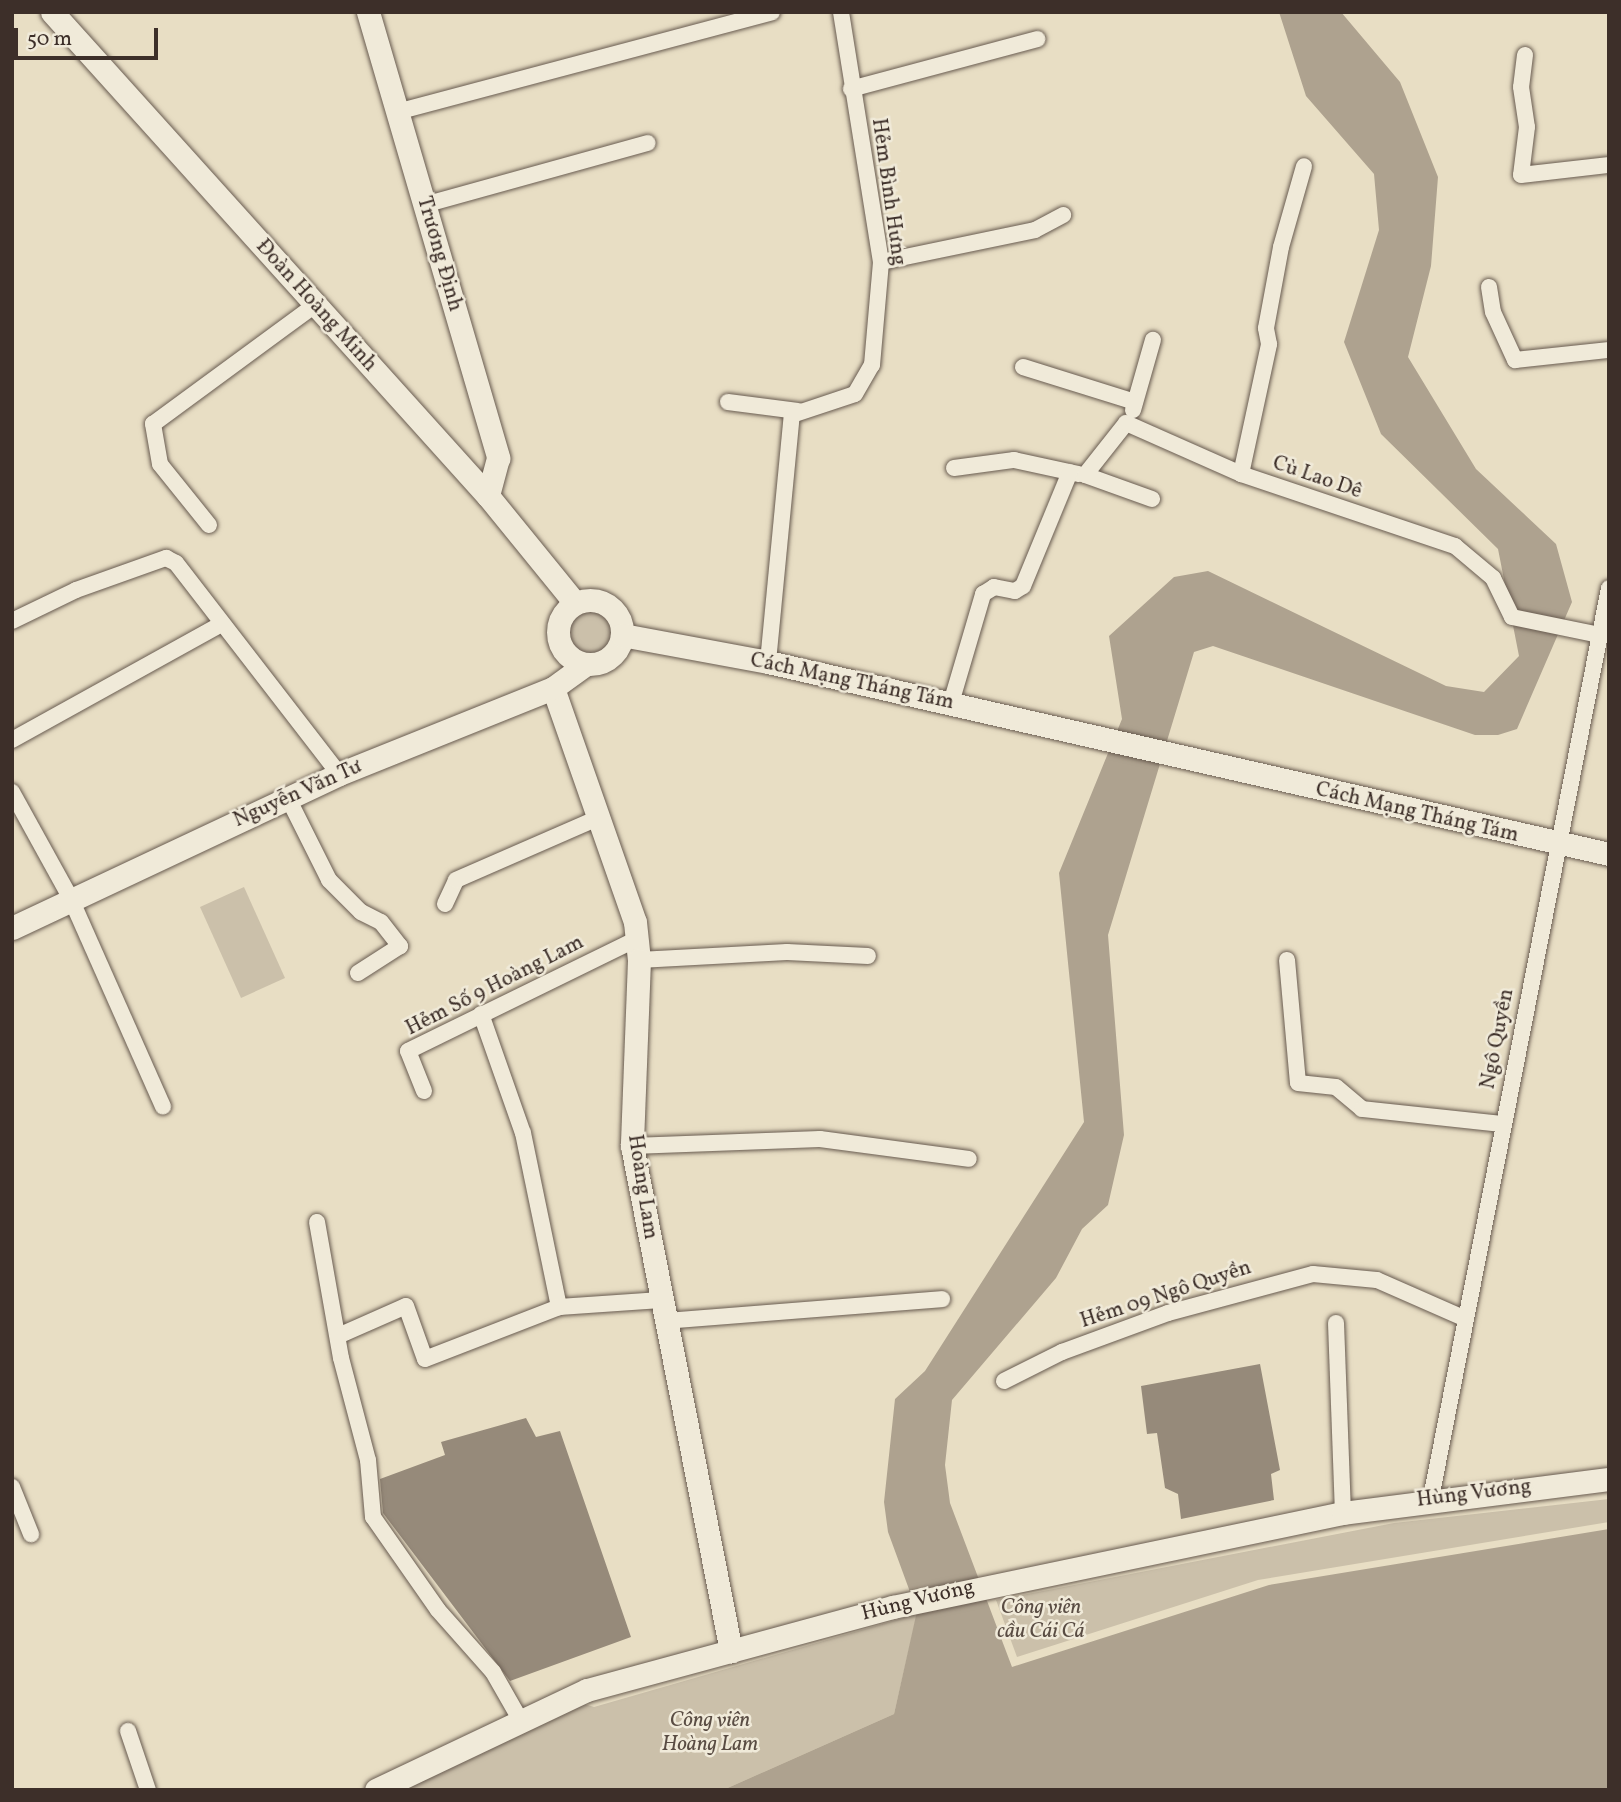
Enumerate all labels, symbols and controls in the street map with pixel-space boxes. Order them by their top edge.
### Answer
scale bar [18,14,161,58]
text: 50 m [27,25,72,54]
street label: Hẻm Bình Hưng [865,117,911,267]
street label: Trương Định [411,194,467,314]
street label: Đoàn Hoàng Minh [250,235,382,377]
street label: Cù Lao Dê [1269,451,1365,505]
street label: Cách Mạng Tháng Tám [747,648,957,716]
street label: Nguyễn Văn Tư [229,754,367,834]
street label: Cách Mạng Tháng Tám [1312,777,1522,849]
street label: Hẻm Số 9 Hoàng Lam [402,930,588,1042]
street label: Ngô Quyền [1476,987,1520,1091]
street label: Hoàng Lam [621,1133,663,1241]
street label: Hẻm 09 Ngô Quyền [1077,1255,1255,1335]
street label: Hùng Vương [1415,1474,1533,1514]
street label: Hùng Vương [859,1575,977,1627]
park label: Công viên cầu Cái Cá [997,1595,1085,1645]
park label: Công viên Hoàng Lam [662,1708,758,1758]

